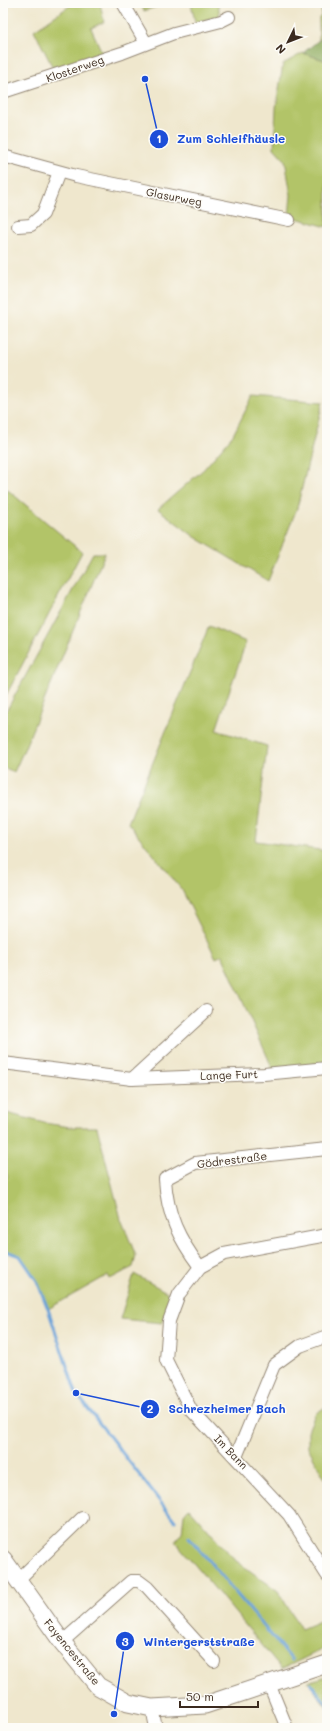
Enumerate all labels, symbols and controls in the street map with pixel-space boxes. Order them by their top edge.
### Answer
north arrow [268,22,308,62]
text: N [272,41,289,57]
street label: Klosterweg [44,52,106,85]
callout: Zum Schleifhäusle [149,127,293,151]
text: 1 [156,130,162,146]
text: Zum Schleifhäusle [177,130,285,146]
street label: Glasurweg [145,184,203,209]
street label: Lange Furt [200,1066,258,1083]
street label: Gödrestraße [196,1148,268,1171]
callout: Schrezheimer Bach [140,1397,293,1421]
text: 2 [147,1400,154,1416]
text: Schrezheimer Bach [169,1400,285,1416]
street label: Im Bann [211,1431,252,1472]
street label: Fayencestraße [41,1615,104,1688]
callout: Wintergerststraße [115,1629,263,1653]
text: 3 [121,1633,129,1649]
text: Wintergerststraße [143,1633,255,1649]
scale bar [180,1683,258,1709]
text: 50 m [186,1688,214,1704]

